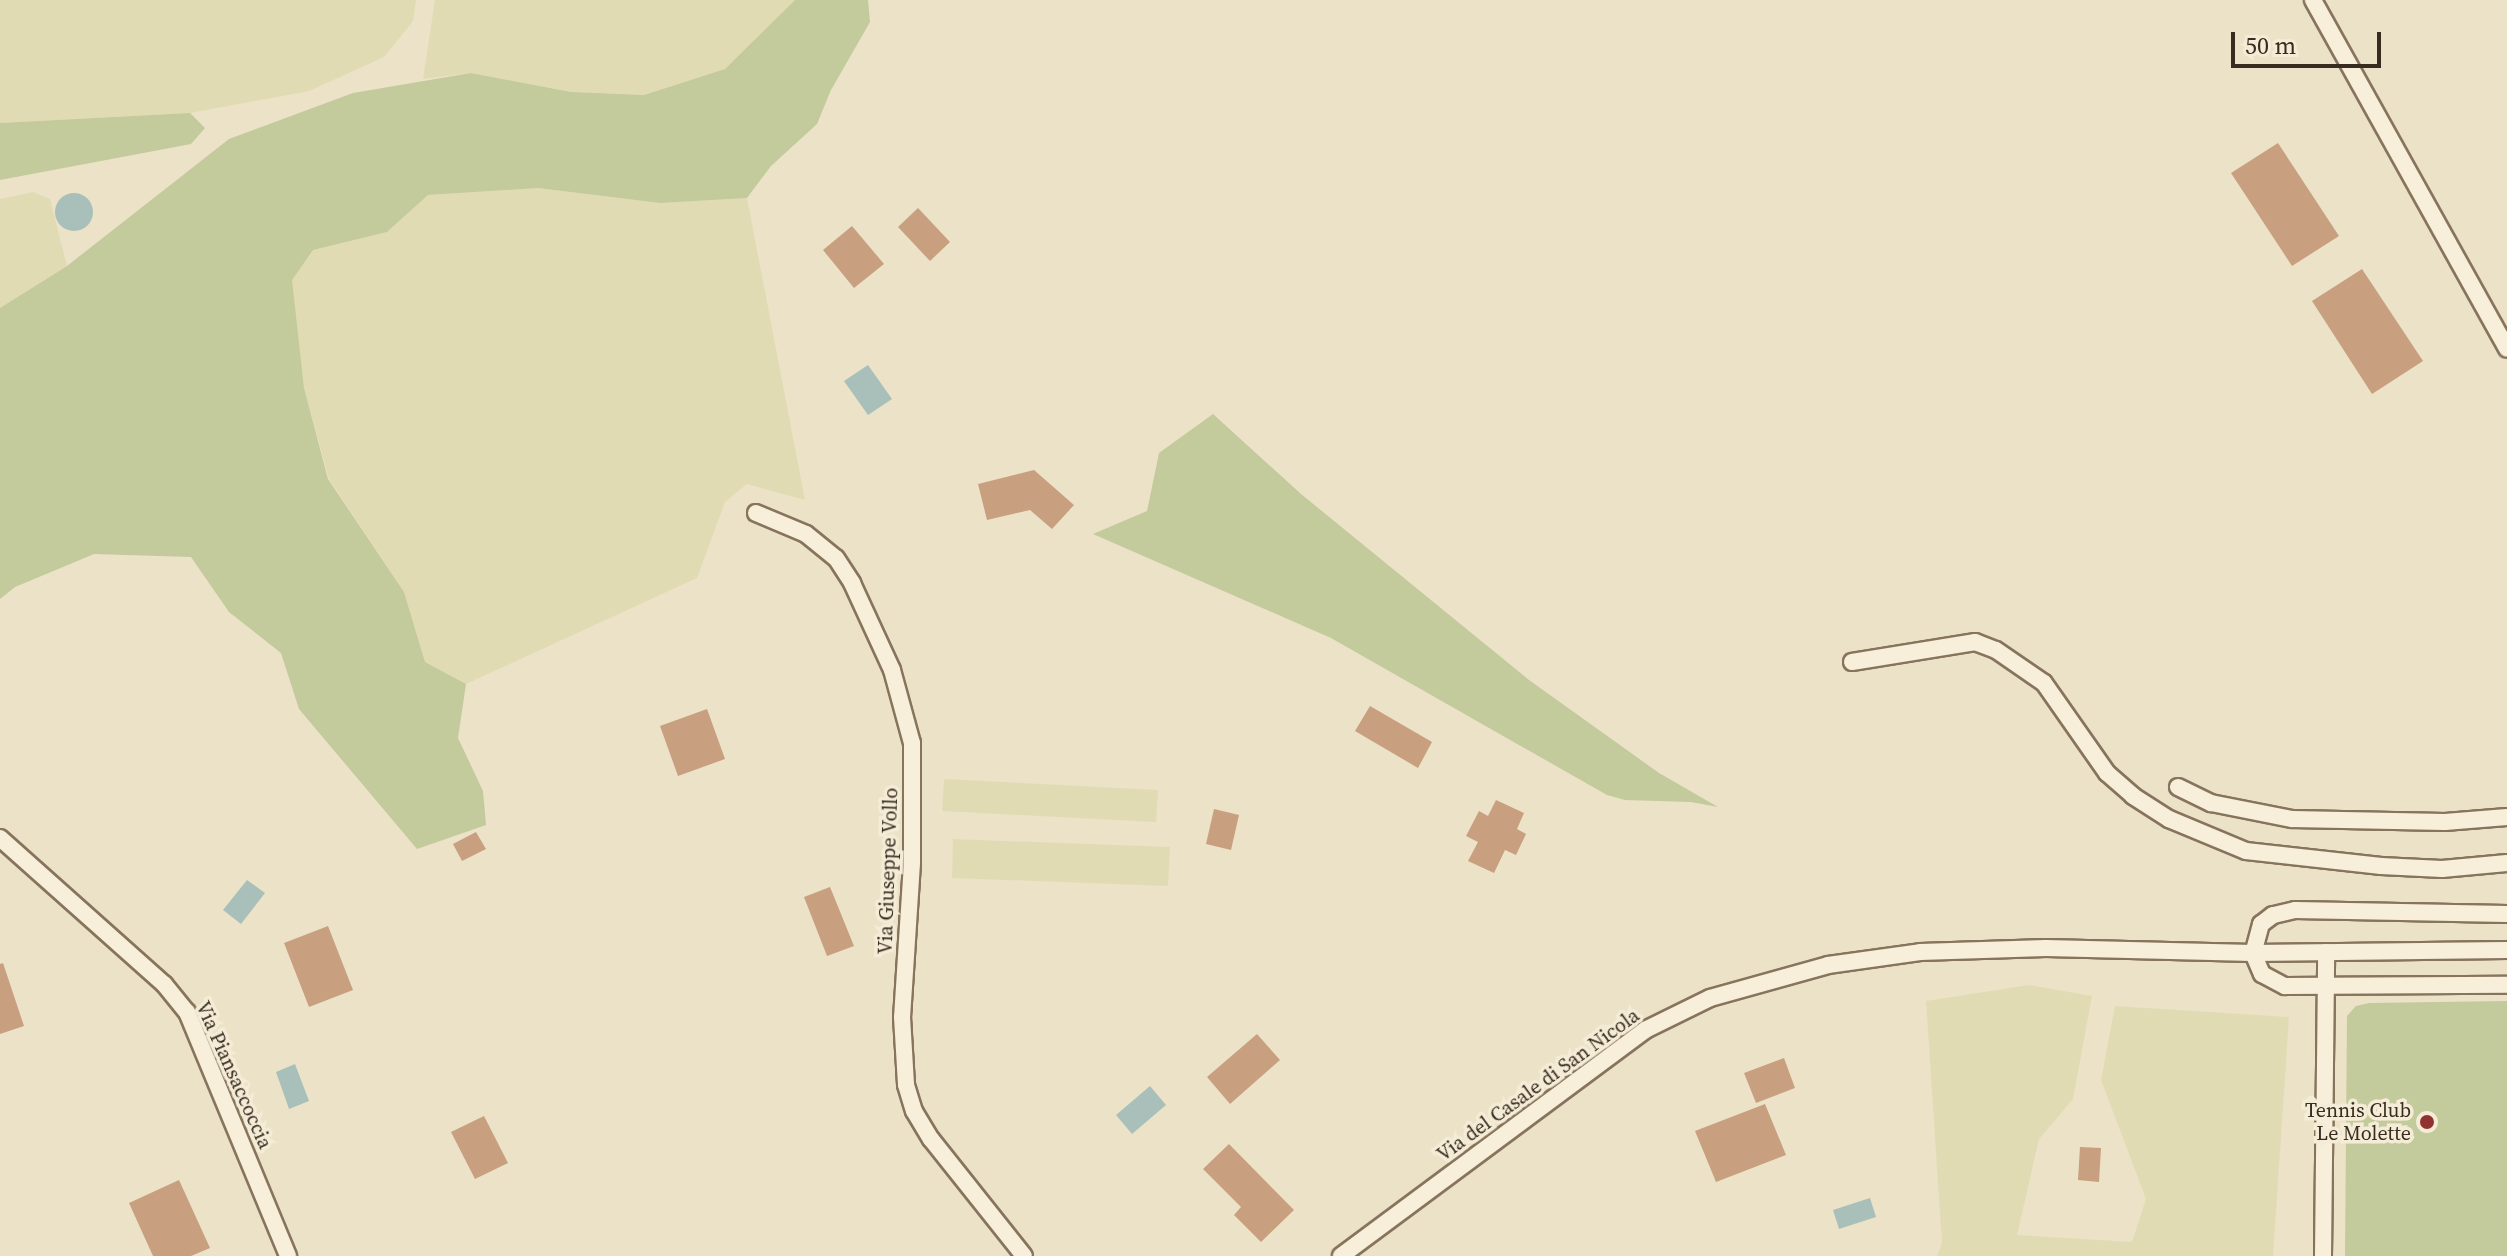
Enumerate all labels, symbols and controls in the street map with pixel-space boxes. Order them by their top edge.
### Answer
scale bar [2235,16,2385,66]
text: 50 m [2245,29,2296,62]
street label: Via Giuseppe Vollo [873,787,903,955]
street label: Via Piansaccoccia [191,998,277,1152]
street label: Via del Casale di San Nicola [1432,1003,1644,1167]
place label: Tennis Club Le Molette [2305,1098,2411,1145]
marker: Tennis Club Le Molette [2418,1113,2436,1131]

